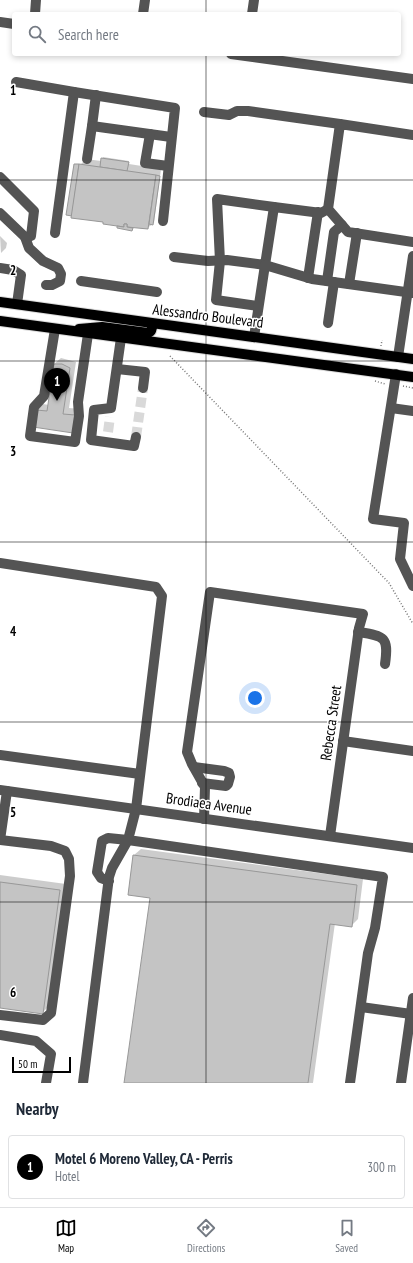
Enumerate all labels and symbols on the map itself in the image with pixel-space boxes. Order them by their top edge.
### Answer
text: 1 [10,82,16,99]
text: 2 [10,262,16,279]
street label: Alessandro Boulevard [151,299,265,332]
pin: 1 [44,368,70,401]
text: 3 [10,443,16,460]
text: 4 [10,623,17,640]
street label: Rebecca Street [316,684,345,762]
your location [245,688,265,708]
street label: Brodiaea Avenue [165,788,253,819]
text: 5 [10,804,16,821]
text: 6 [10,984,16,1001]
scale bar [12,1055,71,1074]

